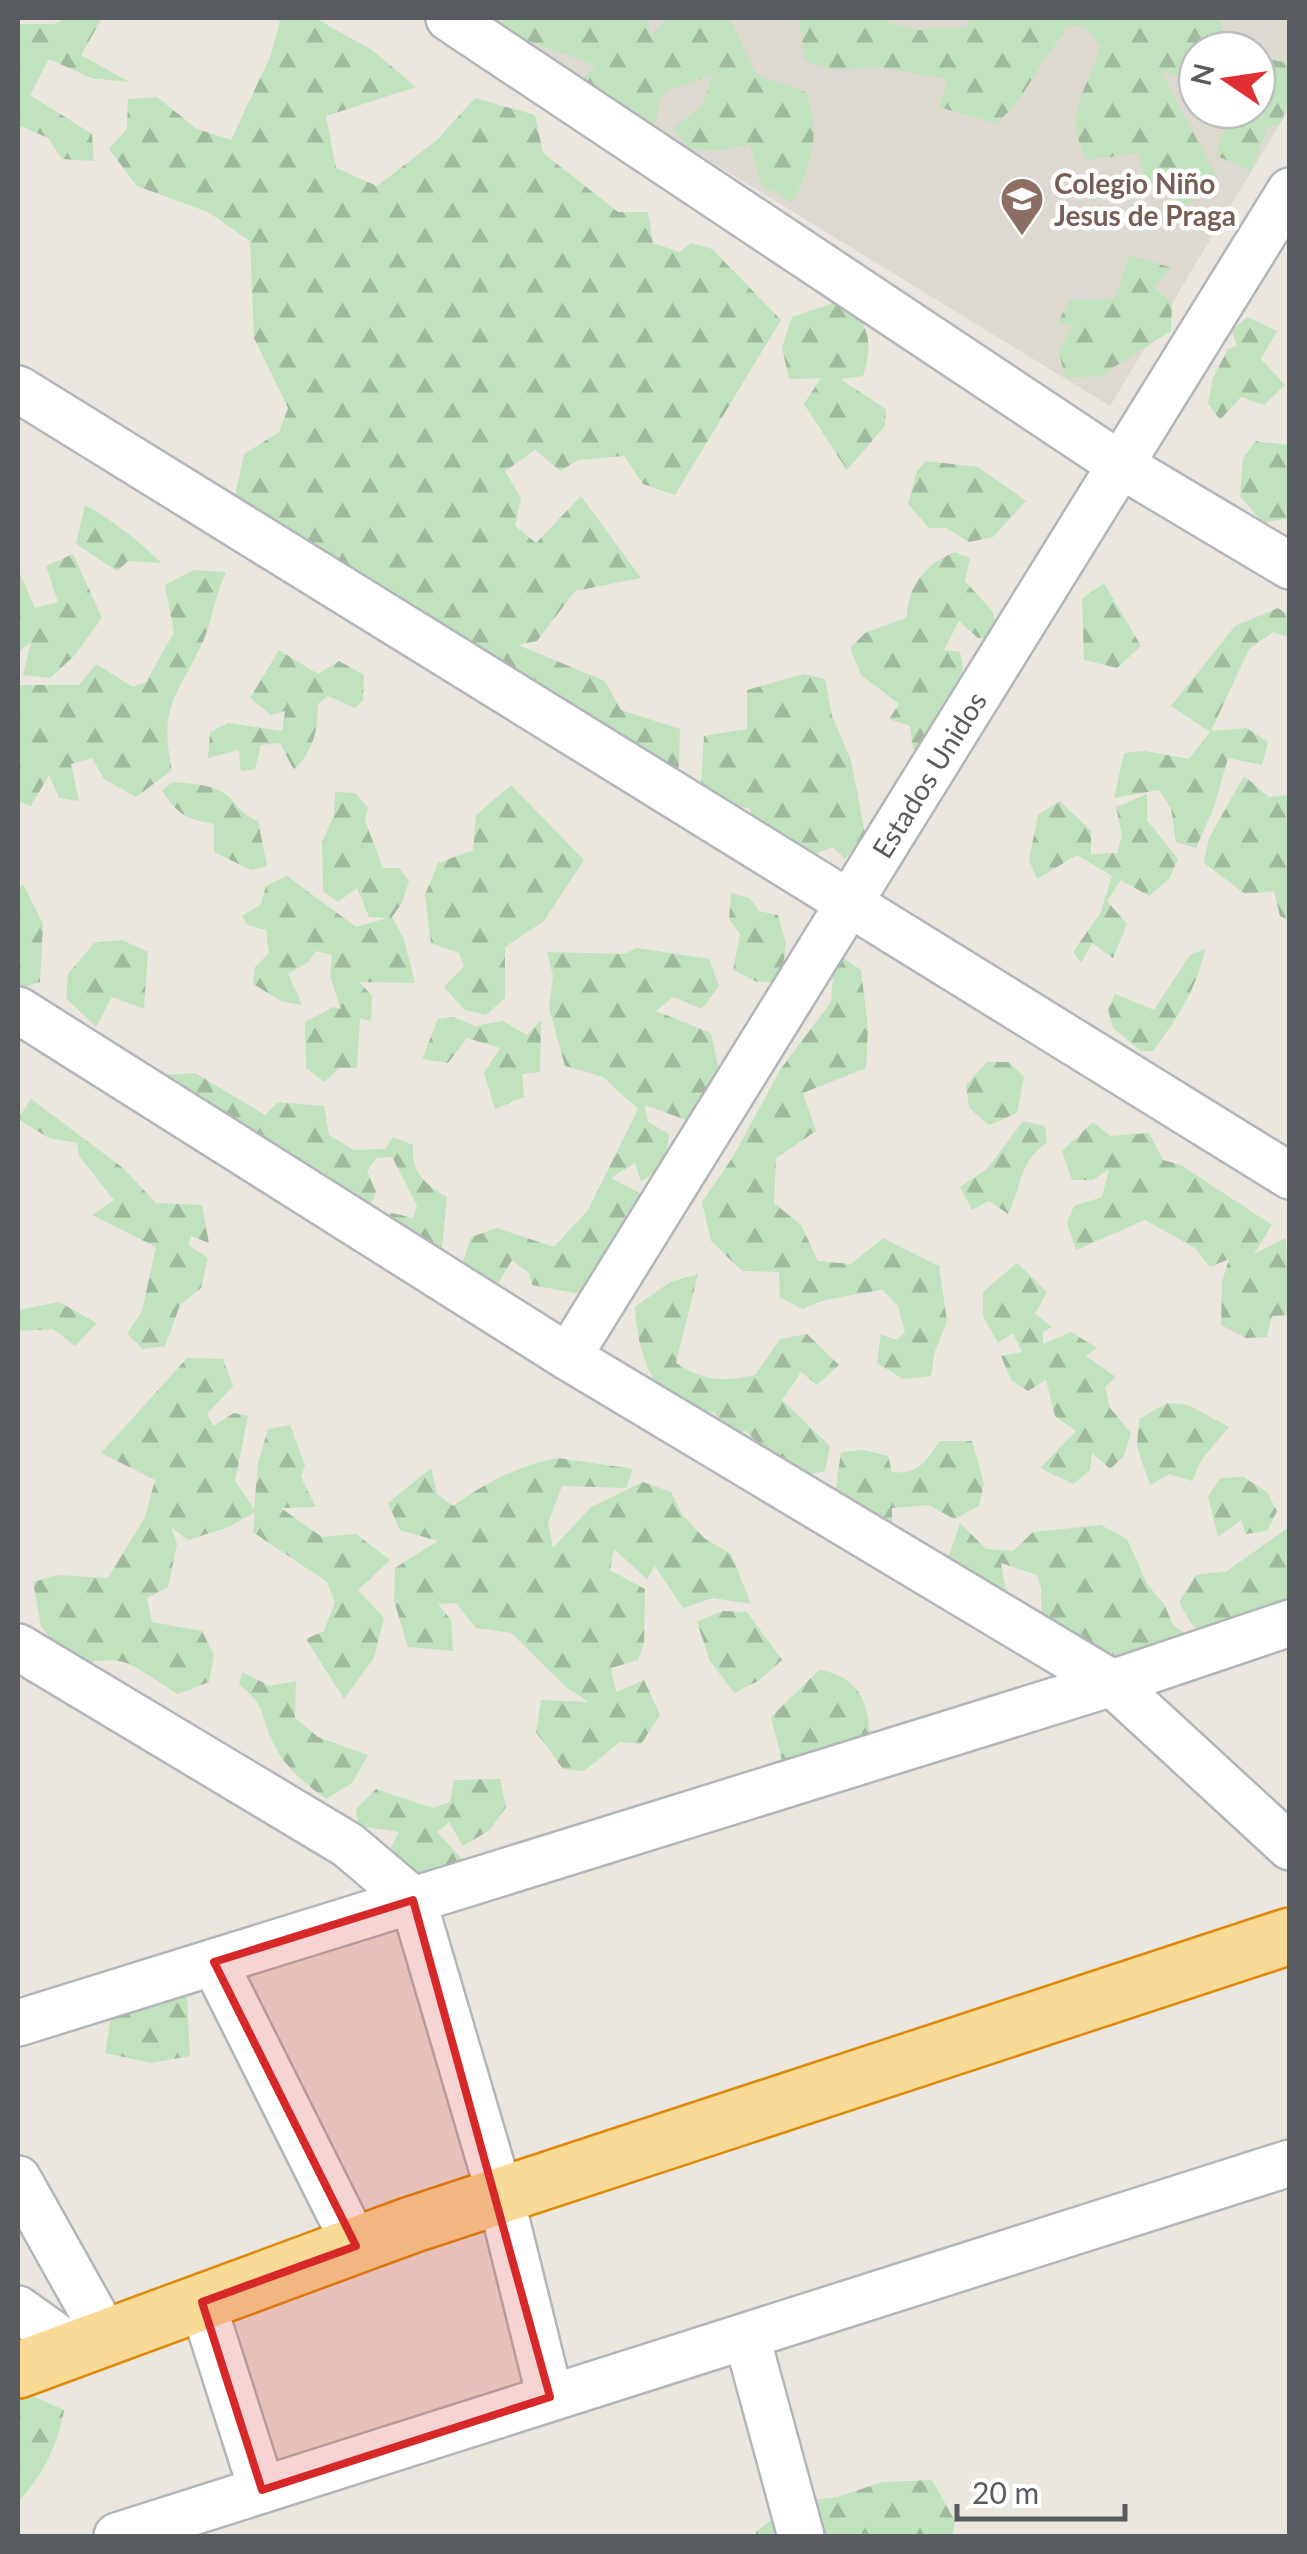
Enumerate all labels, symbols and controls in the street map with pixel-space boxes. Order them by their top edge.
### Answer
north arrow [1177,30,1277,130]
text: N [1183,60,1221,88]
place label: Colegio Niño Jesus de Praga [1054,166,1236,232]
school or university icon: Colegio Niño Jesus de Praga [999,176,1045,237]
street label: Estados Unidos [864,685,993,864]
scale bar [957,2459,1124,2521]
text: 20 m [972,2474,1039,2510]

